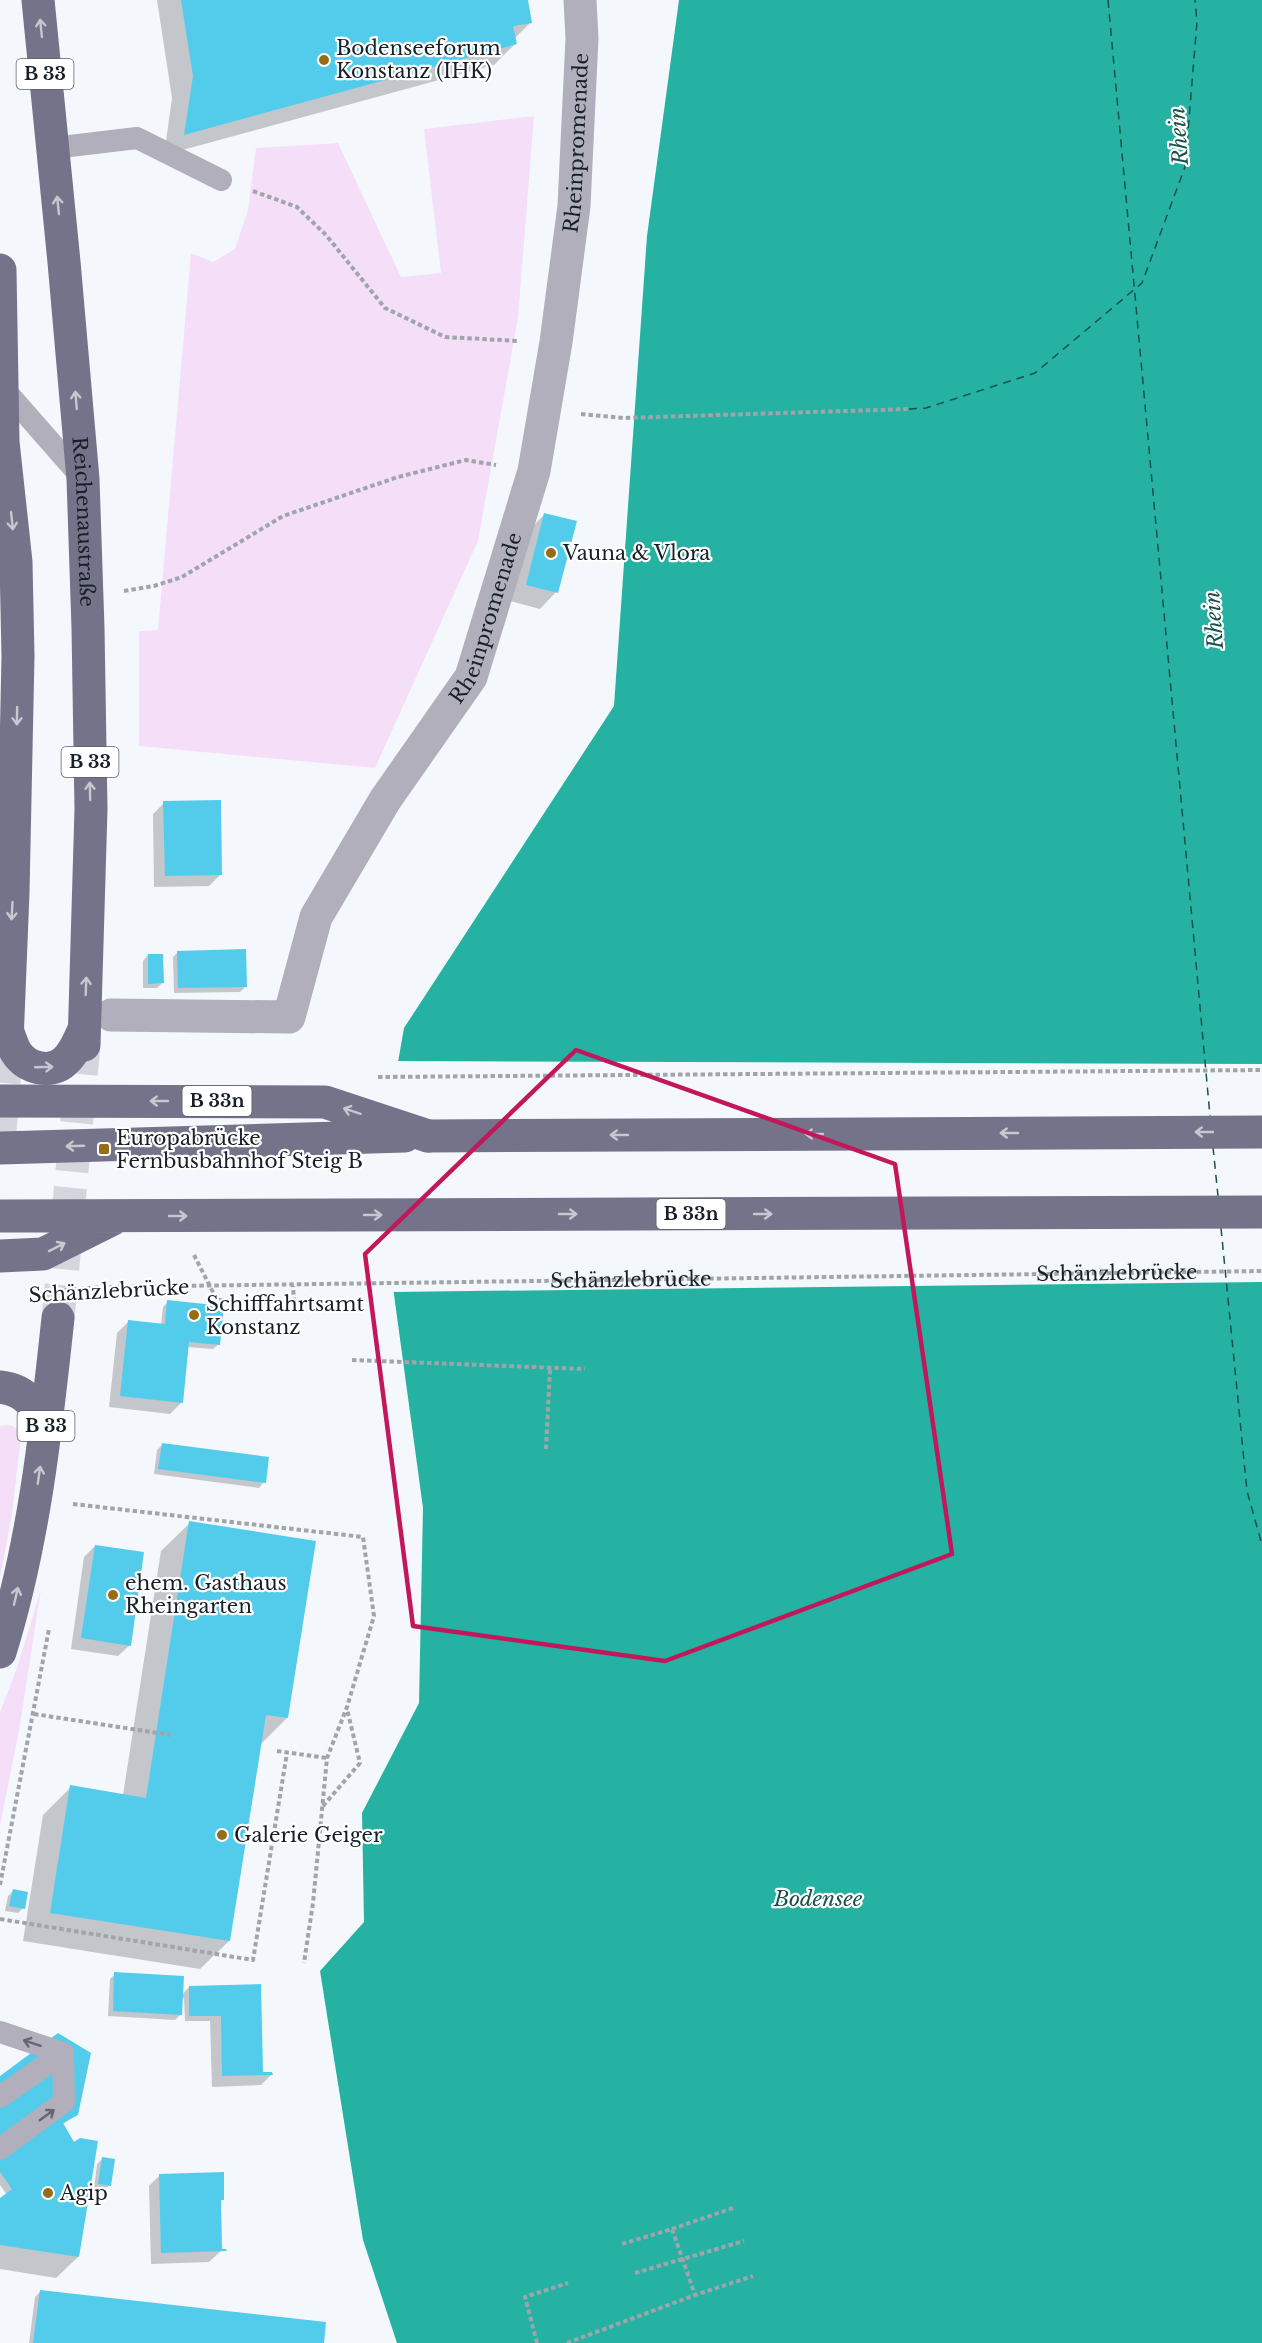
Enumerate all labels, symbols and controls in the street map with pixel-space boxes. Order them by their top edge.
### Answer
one-way arrow [35,18,46,38]
place label: Bodenseeforum Konstanz (IHK) [336,36,501,83]
street label: Rheinpromenade [559,52,593,235]
marker: Bodenseeforum Konstanz (IHK) [317,53,331,67]
road number: B 33 [16,59,74,89]
water label: Rhein [1164,106,1194,167]
one-way arrow [52,196,63,216]
one-way arrow [70,390,81,410]
street label: Reichenaustraße [67,436,99,608]
one-way arrow [6,511,17,531]
street label: Rheinpromenade [444,529,527,708]
place label: Vauna & Vlora [562,541,711,565]
marker: Vauna & Vlora [544,546,558,560]
water label: Rhein [1199,590,1229,651]
one-way arrow [11,705,23,725]
road number: B 33 [62,747,118,777]
one-way arrow [85,782,96,802]
one-way arrow [7,900,18,920]
one-way arrow [80,977,92,997]
one-way arrow [34,1061,54,1073]
road number: B 33n [182,1086,252,1116]
one-way arrow [149,1095,169,1107]
one-way arrow [343,1104,362,1115]
place label: Europabrücke Fernbusbahnhof Steig B [116,1126,363,1173]
one-way arrow [1194,1126,1214,1138]
one-way arrow [999,1127,1019,1139]
one-way arrow [804,1128,824,1140]
one-way arrow [609,1129,629,1141]
one-way arrow [66,1140,86,1152]
marker: Europabrücke Fernbusbahnhof Steig B [97,1142,111,1156]
road number: B 33n [656,1199,726,1229]
one-way arrow [753,1208,773,1220]
one-way arrow [363,1209,383,1221]
one-way arrow [558,1209,578,1220]
one-way arrow [168,1210,188,1222]
one-way arrow [47,1241,65,1253]
street label: Schänzlebrücke [1036,1260,1198,1286]
street label: Schänzlebrücke [550,1267,712,1293]
street label: Schänzlebrücke [28,1275,190,1307]
place label: Schifffahrtsamt Konstanz [206,1292,365,1339]
marker: Schifffahrtsamt Konstanz [187,1308,201,1322]
road number: B 33 [18,1411,74,1441]
one-way arrow [34,1466,45,1486]
place label: ehem. Gasthaus Rheingarten [125,1571,287,1618]
one-way arrow [11,1587,23,1606]
marker: ehem. Gasthaus Rheingarten [106,1588,120,1602]
place label: Galerie Geiger [234,1823,383,1847]
marker: Galerie Geiger [215,1828,229,1842]
water label: Bodensee [773,1886,863,1912]
one-way arrow [23,2036,42,2047]
one-way arrow [39,2109,55,2121]
place label: Agip [59,2181,108,2205]
marker: Agip [41,2186,55,2200]

